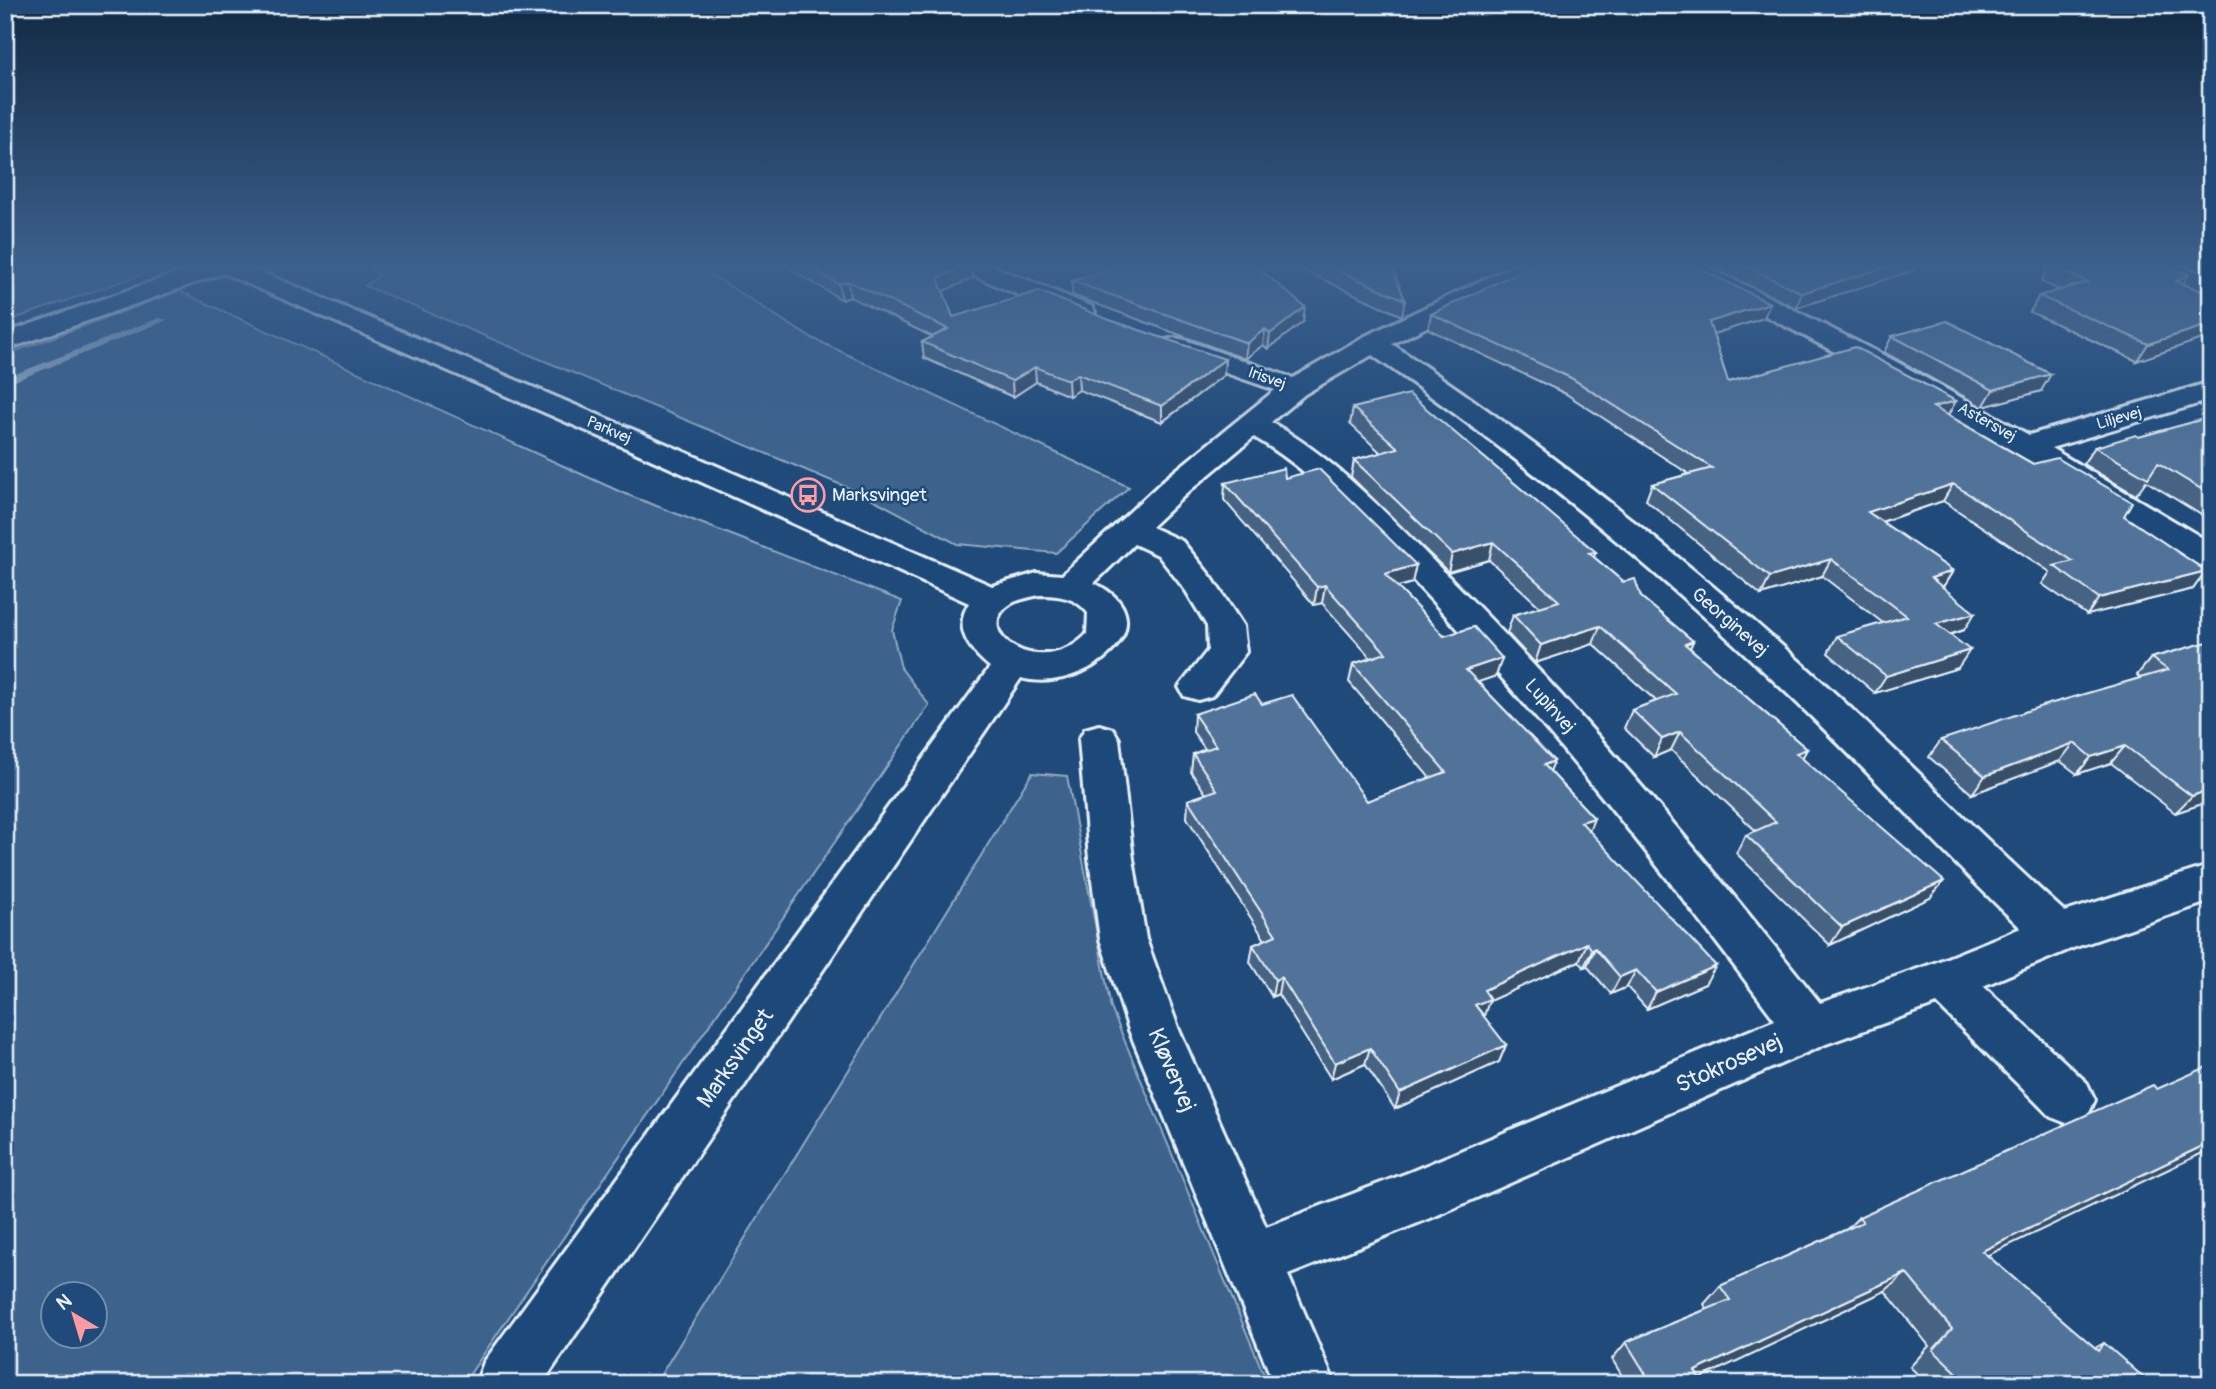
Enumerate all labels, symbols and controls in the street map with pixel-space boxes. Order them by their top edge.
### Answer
street label: Irisvej [1245,362,1289,394]
street label: Astersvej [1954,398,2020,446]
street label: Liljevej [2094,402,2144,434]
street label: Parkvej [584,412,634,448]
bus stop icon: Marksvinget [789,476,827,514]
place label: Marksvinget [832,483,927,507]
street label: Georginevej [1687,582,1773,662]
street label: Lupinvej [1519,674,1581,738]
street label: Marksvinget [690,1002,780,1113]
street label: Kløvervej [1141,1024,1203,1116]
street label: Stokrosevej [1671,1027,1787,1099]
north arrow [38,1280,108,1350]
text: N [52,1289,77,1316]

